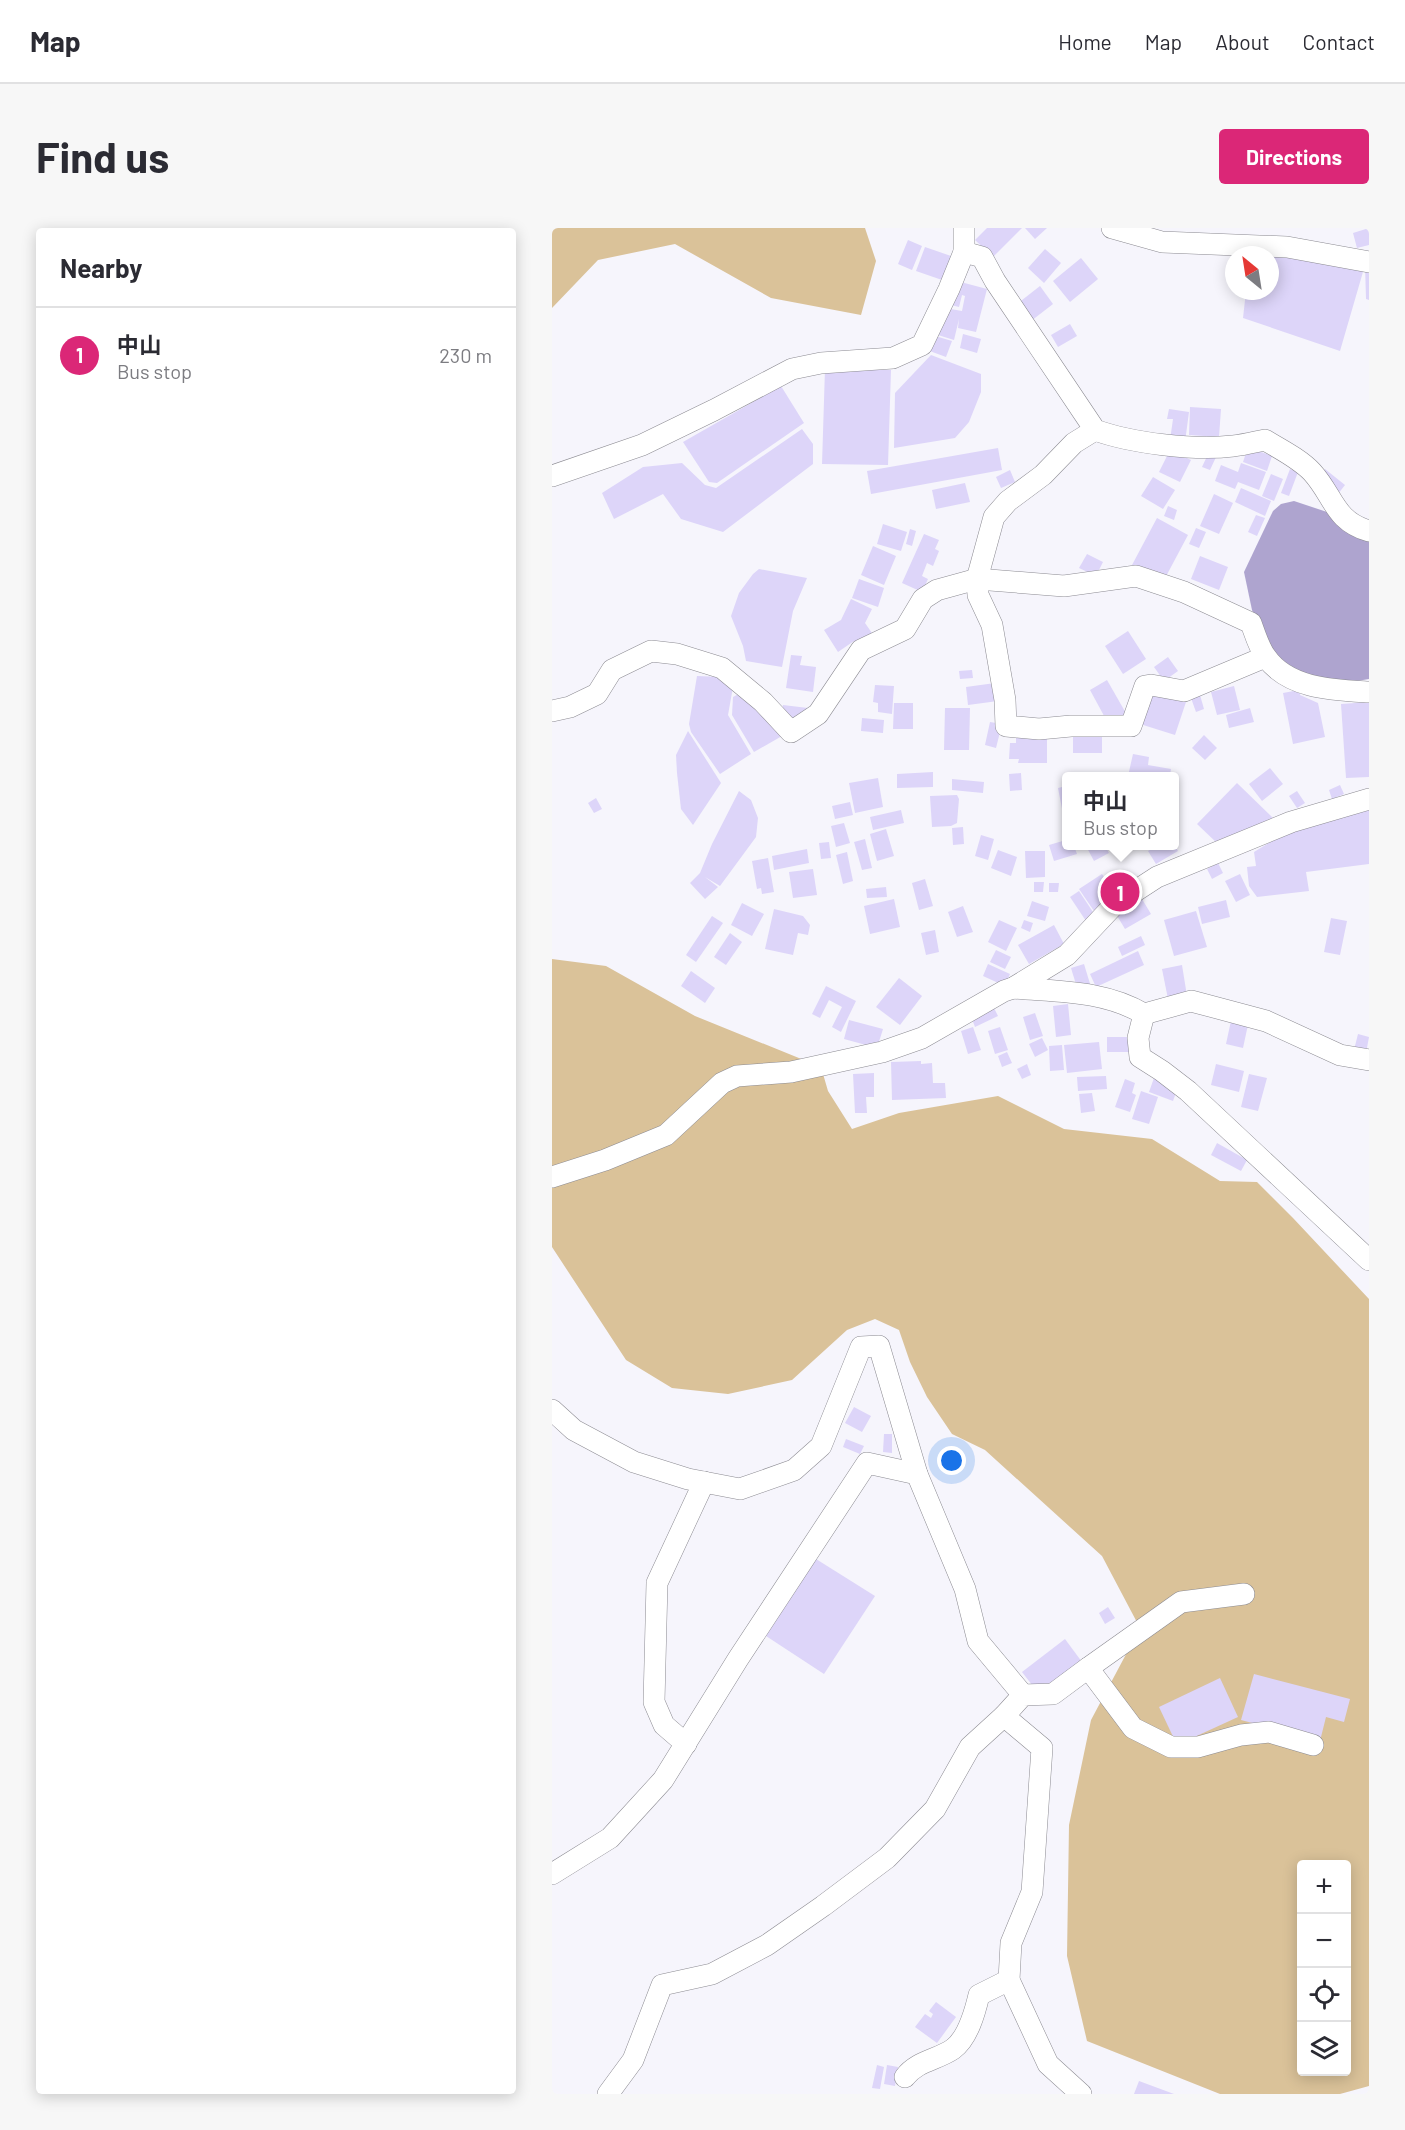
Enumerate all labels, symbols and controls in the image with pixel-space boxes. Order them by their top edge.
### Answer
text: Map [30,24,81,58]
text: Home [1058,29,1112,54]
text: Map [1145,29,1182,54]
text: About [1215,29,1270,54]
text: Contact [1303,29,1375,54]
button: Directions [1219,129,1369,184]
text: Find us [36,131,169,181]
north arrow [1225,246,1279,300]
text: Nearby [60,252,142,283]
text: 中山 [117,331,161,357]
text: 1 [76,343,83,367]
text: 230 m [439,343,492,367]
text: Bus stop [117,359,192,383]
popup [1062,772,1179,850]
text: 中山 [1083,787,1127,813]
text: Bus stop [1083,815,1158,839]
pin: 1 [1100,870,1140,914]
your location [937,1446,966,1475]
map controls [1297,1860,1351,2076]
button: + [1297,1860,1351,1914]
button: − [1297,1914,1351,1968]
button: locate [1297,1968,1351,2022]
button: layers [1297,2022,1351,2076]

